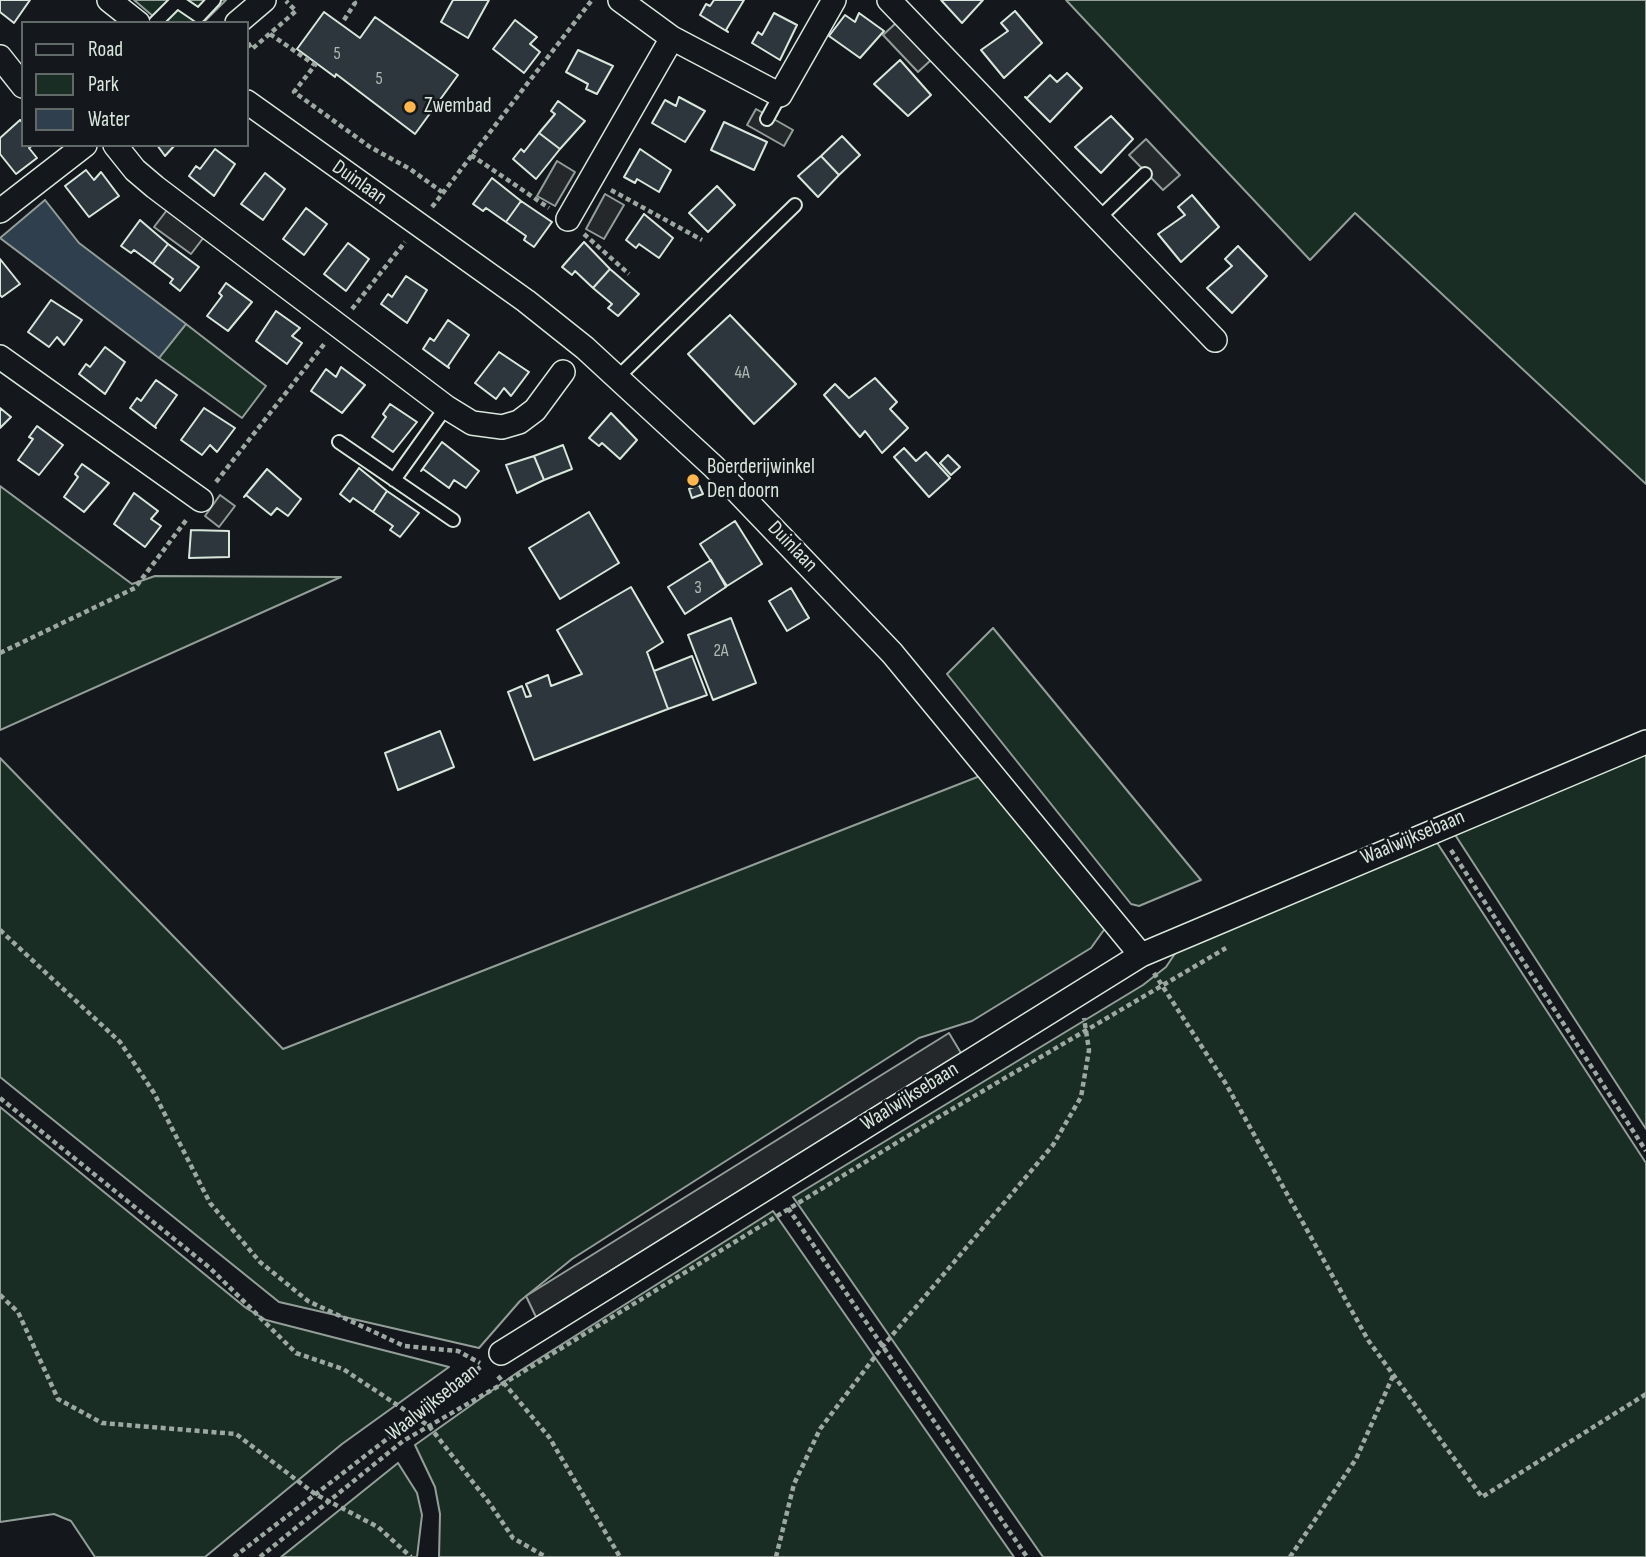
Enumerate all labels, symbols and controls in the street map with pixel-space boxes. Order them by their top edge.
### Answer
legend [21,21,248,147]
text: Road [88,37,123,62]
house number: 5 [333,43,341,65]
house number: 5 [375,68,383,90]
text: Park [88,72,119,97]
place label: Zwembad [424,94,492,120]
marker: Zwembad [402,99,418,115]
text: Water [88,107,130,132]
street label: Duinlaan [327,155,391,211]
house number: 4A [734,362,750,384]
place label: Boerderijwinkel Den doorn [707,455,815,505]
marker: Boerderijwinkel Den doorn [685,472,701,488]
street label: Duinlaan [762,516,822,578]
house number: 3 [694,577,702,599]
house number: 2A [713,640,729,662]
street label: Waalwijksebaan [1357,805,1469,871]
street label: Waalwijksebaan [857,1057,963,1137]
street label: Waalwijksebaan [382,1359,484,1447]

